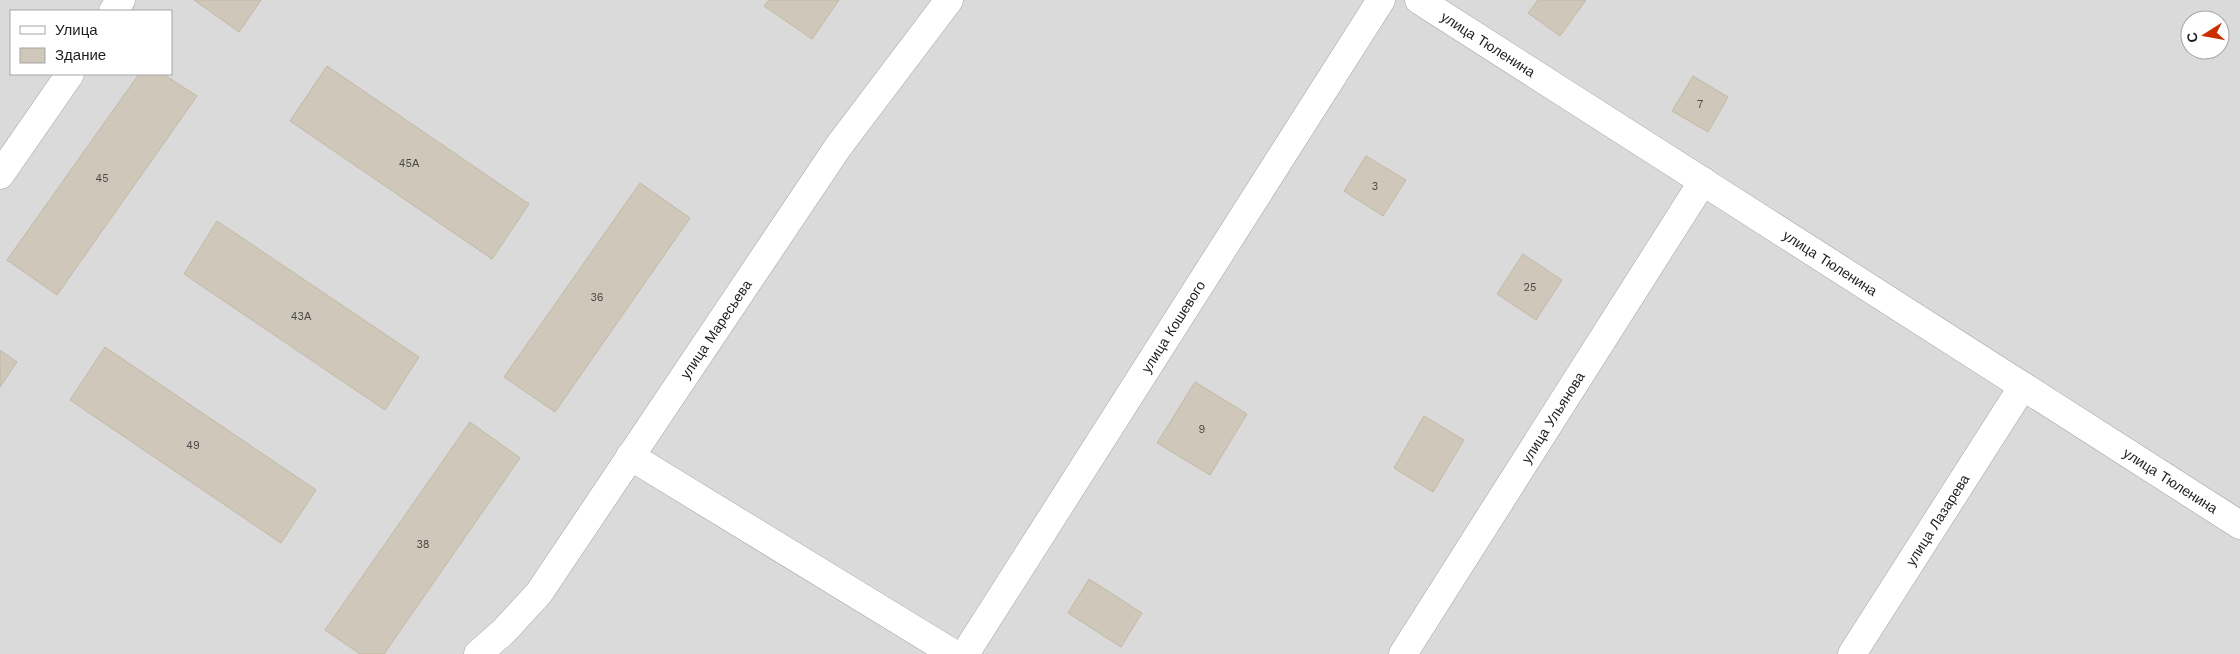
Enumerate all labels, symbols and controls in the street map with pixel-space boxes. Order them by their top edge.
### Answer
street label: улица Тюленина [1438,8,1538,80]
legend [10,10,172,75]
north arrow [2180,10,2230,60]
text: Улица [55,21,98,39]
text: С [2183,31,2201,44]
text: Здание [55,46,106,64]
house number: 7 [1697,98,1703,111]
house number: 45А [399,157,420,170]
house number: 45 [95,172,109,185]
house number: 3 [1372,180,1378,193]
street label: улица Тюленина [1780,227,1880,299]
street label: улица Маресьева [677,277,755,382]
street label: улица Кошевого [1138,277,1209,376]
house number: 25 [1524,281,1536,294]
house number: 36 [590,291,604,304]
house number: 43А [291,310,312,323]
street label: улица Ульянова [1518,369,1588,466]
house number: 9 [1199,423,1206,436]
house number: 49 [186,439,200,452]
street label: улица Тюленина [2120,445,2221,517]
street label: улица Лазарева [1903,471,1973,569]
house number: 38 [416,538,430,551]

